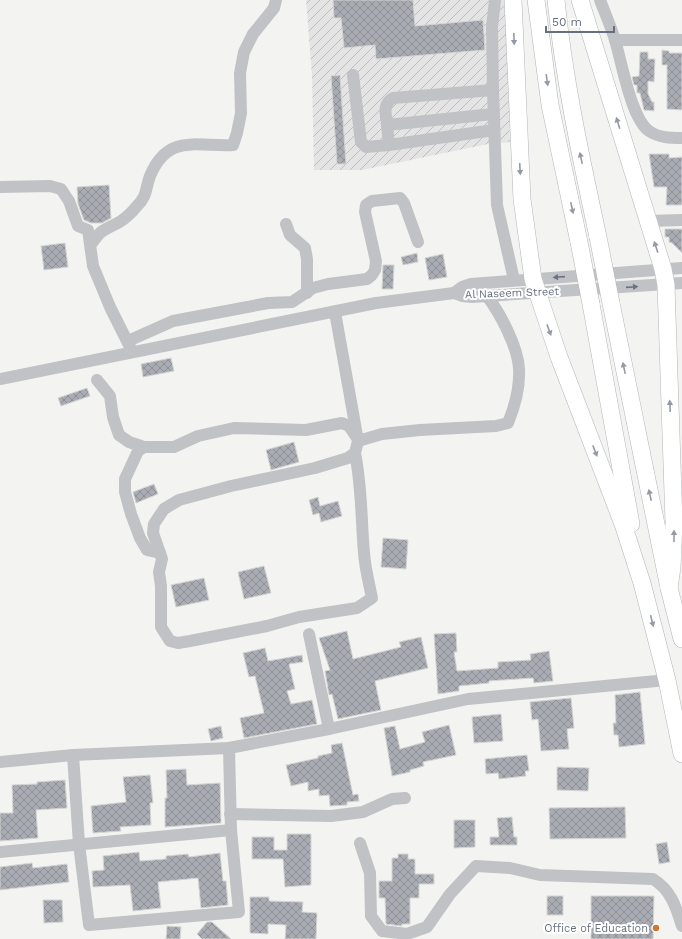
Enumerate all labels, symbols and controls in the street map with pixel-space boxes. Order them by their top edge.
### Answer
scale bar [546,8,614,34]
text: 50 m [552,15,582,29]
one-way arrow [511,33,517,46]
one-way arrow [543,74,550,86]
one-way arrow [615,117,621,129]
one-way arrow [578,152,584,164]
one-way arrow [517,163,524,175]
one-way arrow [569,202,575,214]
one-way arrow [653,241,659,253]
one-way arrow [553,273,565,280]
one-way arrow [626,283,638,290]
street label: Al Naseem Street [465,285,560,301]
one-way arrow [547,324,553,336]
one-way arrow [620,362,626,374]
one-way arrow [667,400,674,412]
one-way arrow [593,446,599,458]
one-way arrow [646,489,652,501]
one-way arrow [671,529,677,542]
one-way arrow [649,615,655,627]
place label: Office of Education [544,922,648,935]
marker: Office of Education [651,923,661,933]

